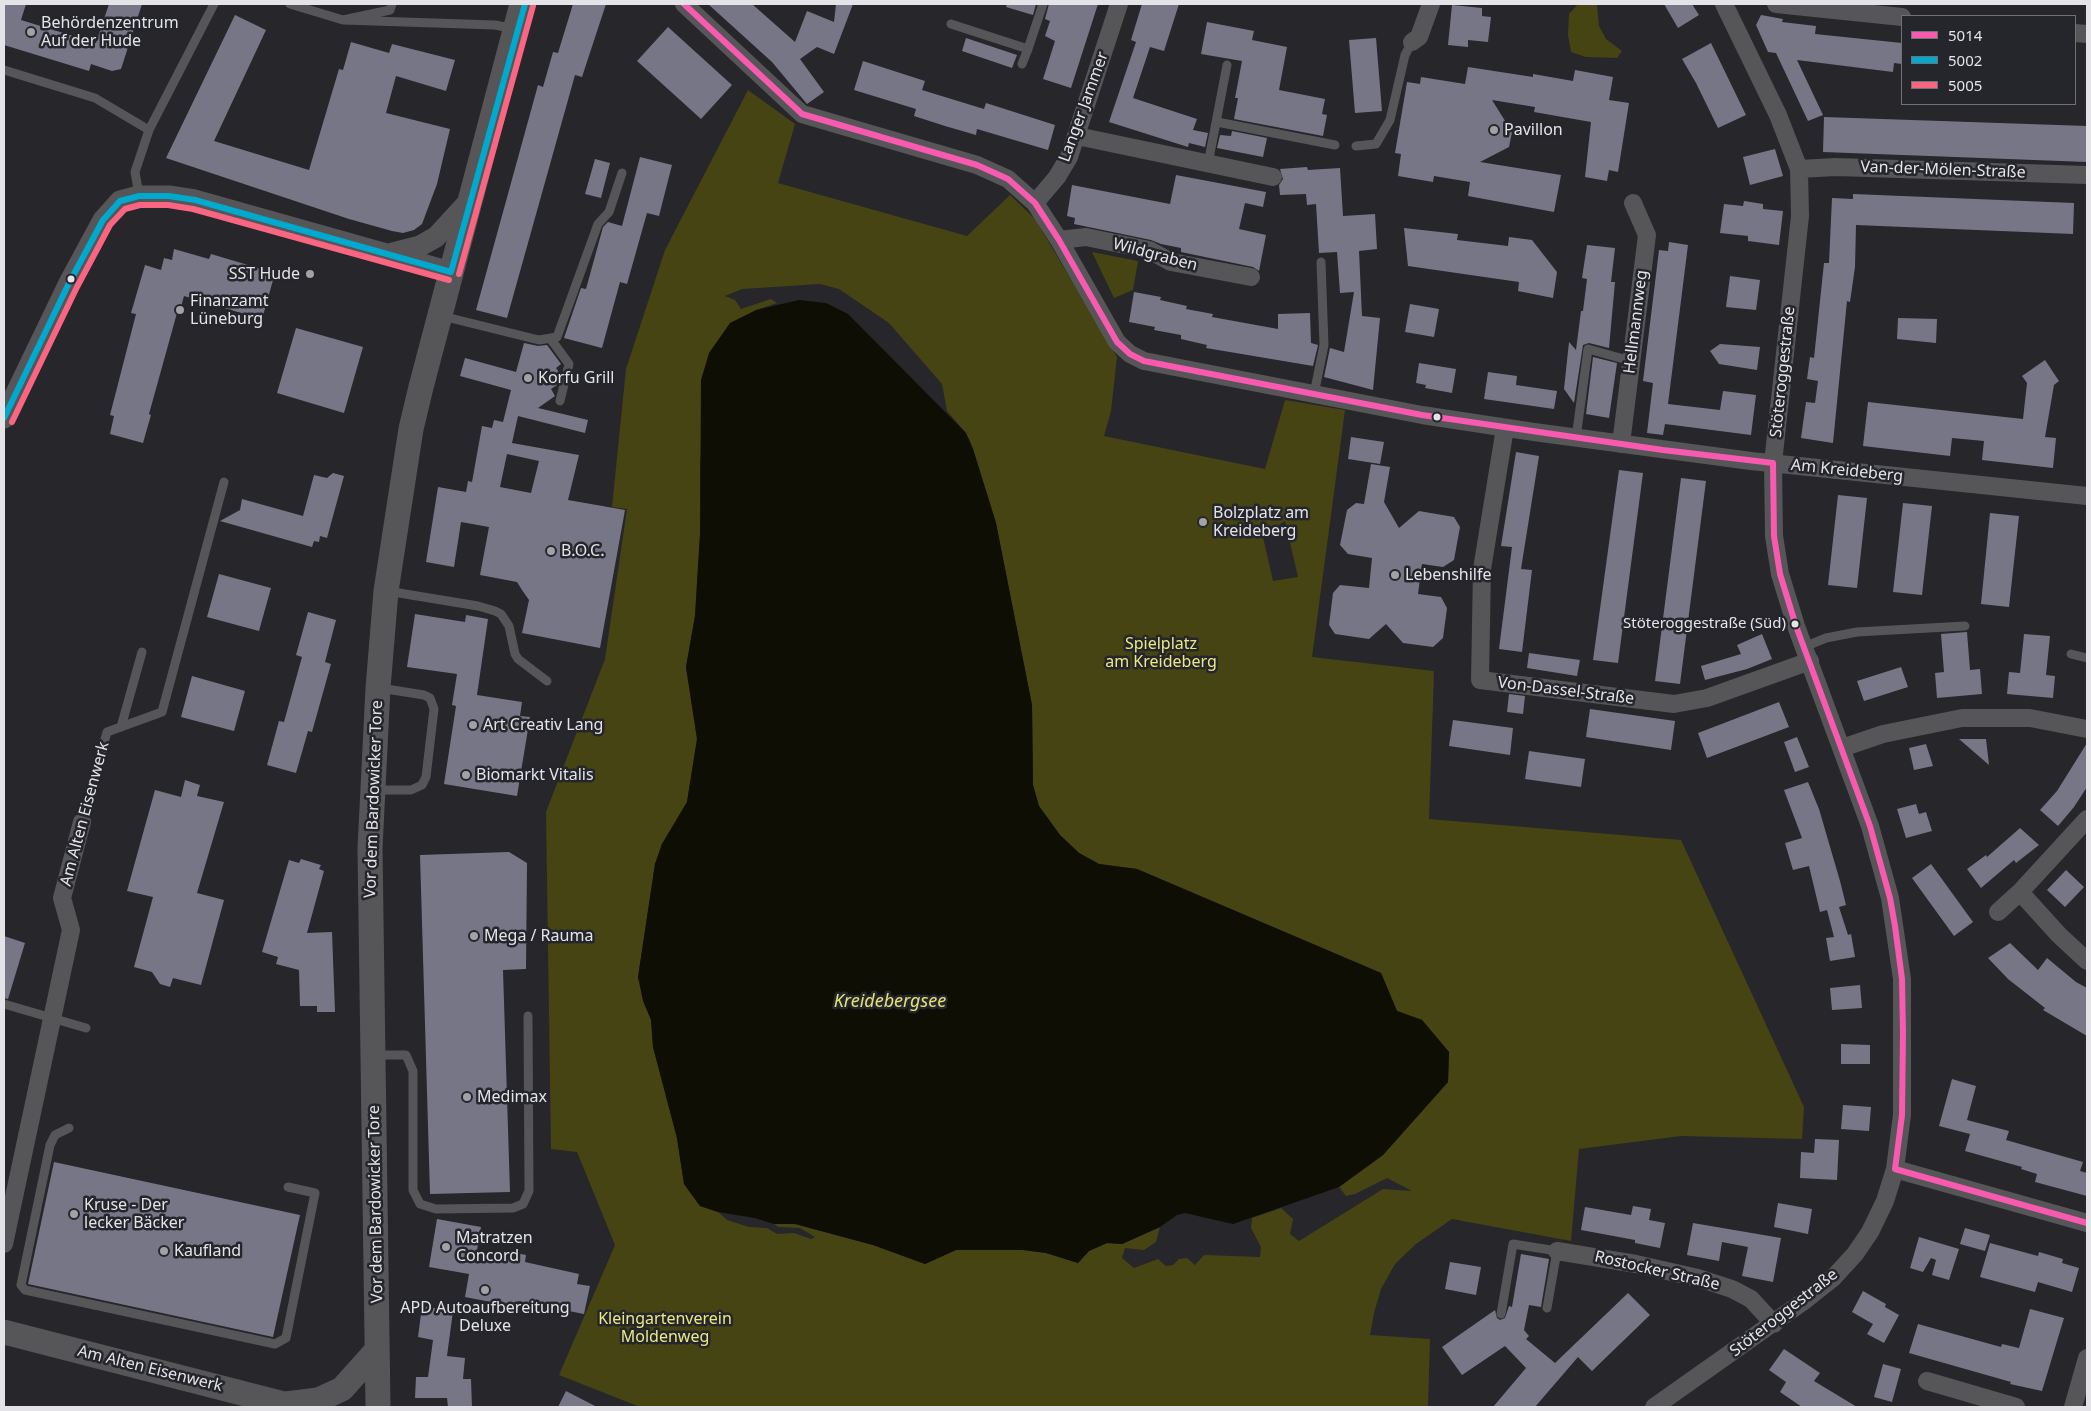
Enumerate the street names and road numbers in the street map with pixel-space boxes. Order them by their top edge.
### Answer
street label: Langer Jammer [1055,49,1113,165]
street label: Van-der-Mölen-Straße [1860,158,2026,182]
street label: Wildgraben [1111,234,1199,276]
street label: Hellmannweg [1620,269,1652,375]
street label: Stöteroggestraße [1767,306,1799,438]
street label: Am Kreideberg [1790,456,1904,486]
street label: Von-Dassel-Straße [1497,673,1635,709]
street label: Vor dem Bardowicker Tore [361,700,387,898]
street label: Am Alten Eisenwerk [56,740,114,888]
street label: Vor dem Bardowicker Tore [365,1105,387,1303]
street label: Rostocker Straße [1593,1247,1721,1295]
street label: Stöteroggestraße [1726,1265,1842,1361]
street label: Am Alten Eisenwerk [75,1342,225,1396]

